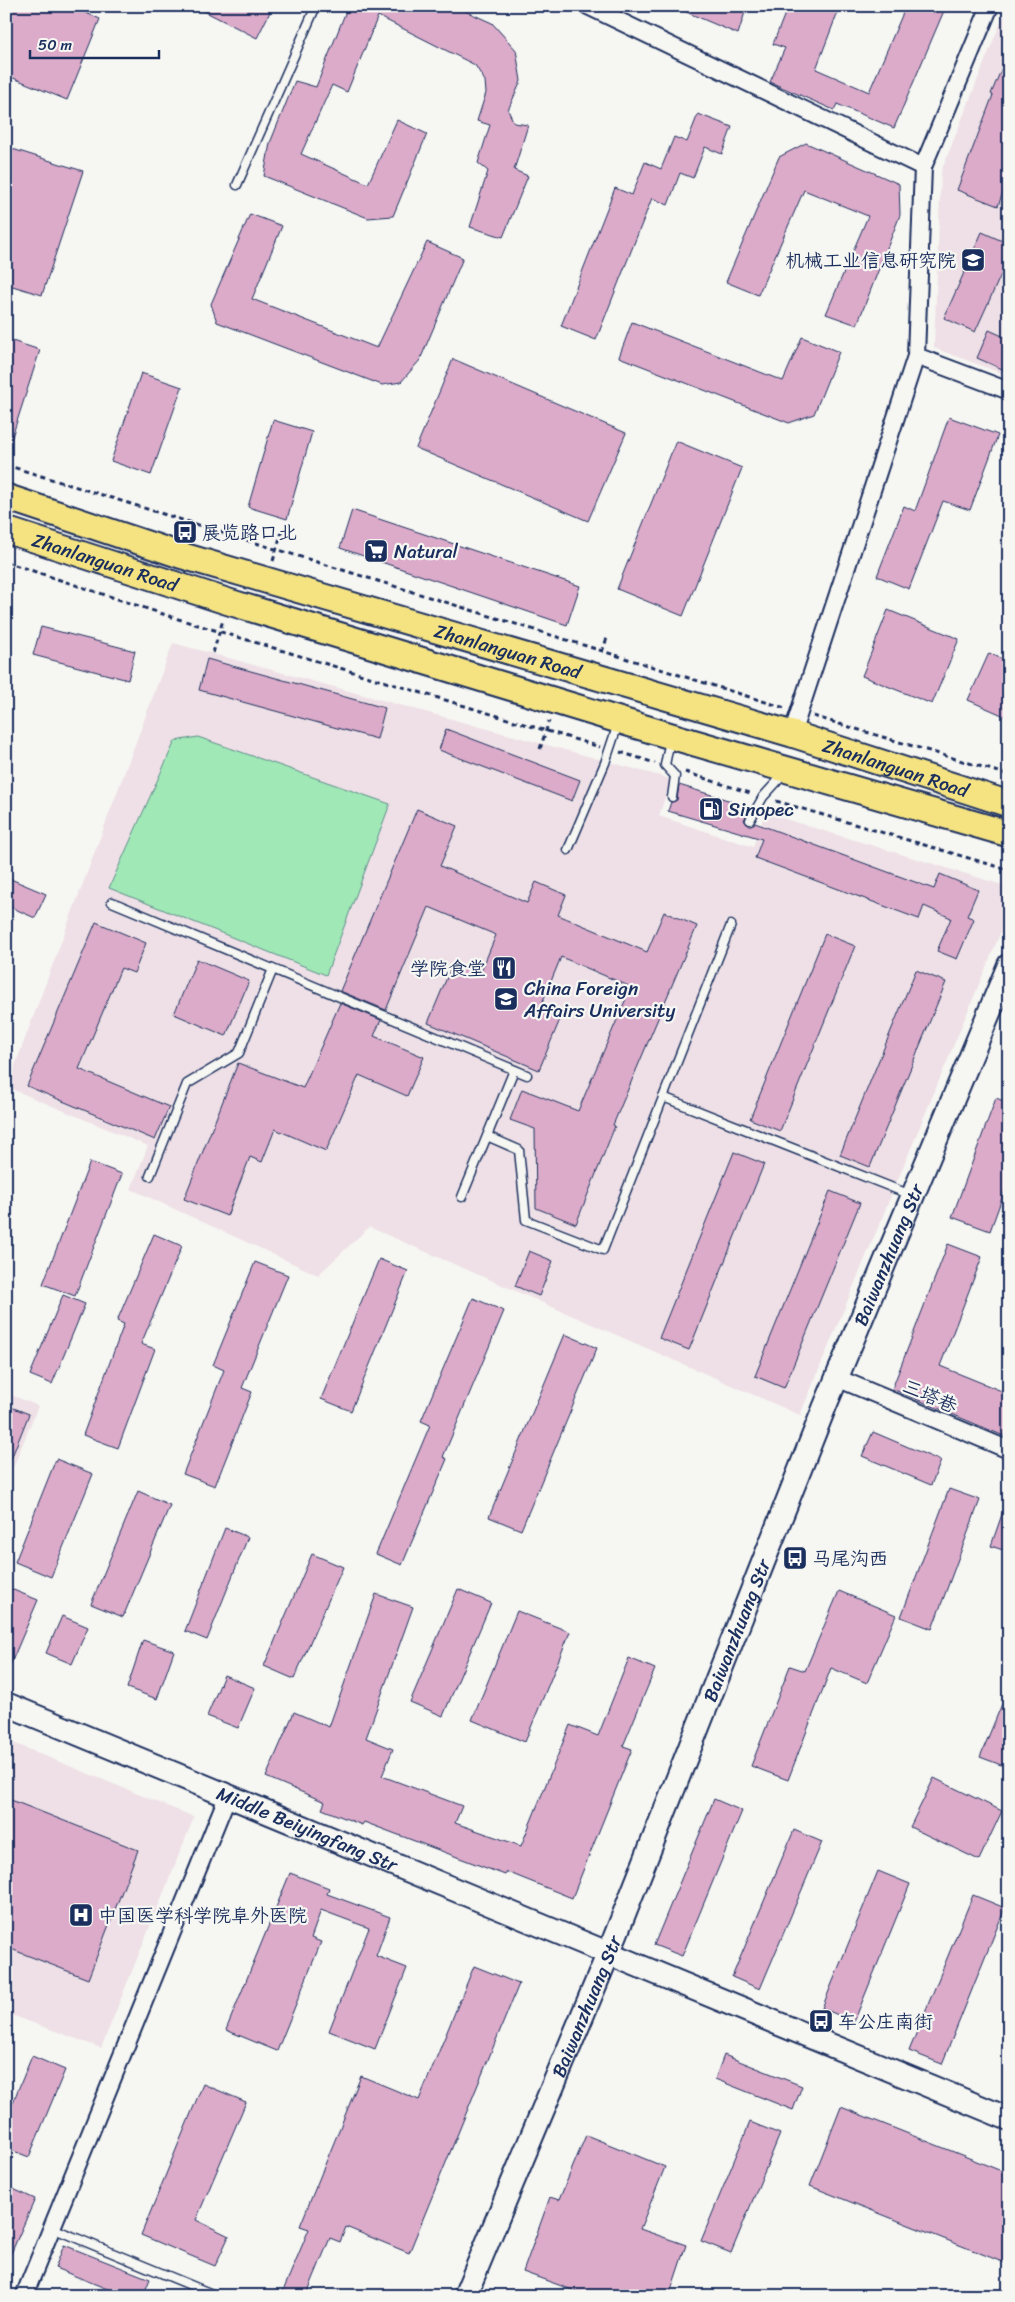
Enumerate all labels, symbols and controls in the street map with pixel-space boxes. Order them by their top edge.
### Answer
scale bar [30,28,159,60]
text: 50 m [38,32,73,58]
place label: 机械工业信息研究院 [785,244,956,277]
school or university icon: 机械工业信息研究院 [960,247,986,273]
place label: 展览路口北 [202,516,297,549]
bus stop icon: 展览路口北 [172,519,198,545]
street label: Zhanlanguan Road [28,523,184,602]
place label: Natural [394,535,459,568]
supermarket icon: Natural [363,538,389,564]
street label: Zhanlanguan Road [430,614,587,689]
street label: Zhanlanguan Road [818,728,975,807]
place label: Sinopec [728,793,794,826]
fuel station icon: Sinopec [698,796,724,822]
place label: 学院食堂 [410,952,486,985]
restaurant icon: 学院食堂 [491,955,517,981]
place label: China Foreign Affairs University [523,972,675,1027]
school or university icon: China Foreign Affairs University [493,986,519,1012]
street label: Baiwanzhuang Str [844,1177,933,1331]
street label: 三塔巷 [897,1370,963,1422]
place label: 马尾沟西 [812,1542,888,1575]
bus stop icon: 马尾沟西 [782,1545,808,1571]
street label: Baiwanzhuang Str [693,1553,780,1707]
street label: Middle Beiyingfang Str [212,1776,404,1881]
place label: 中国医学科学院阜外医院 [98,1899,307,1932]
hospital icon: 中国医学科学院阜外医院 [68,1902,94,1928]
street label: Baiwanzhuang Str [542,1929,631,2083]
place label: 车公庄南街 [838,2005,933,2038]
bus stop icon: 车公庄南街 [808,2008,834,2034]

